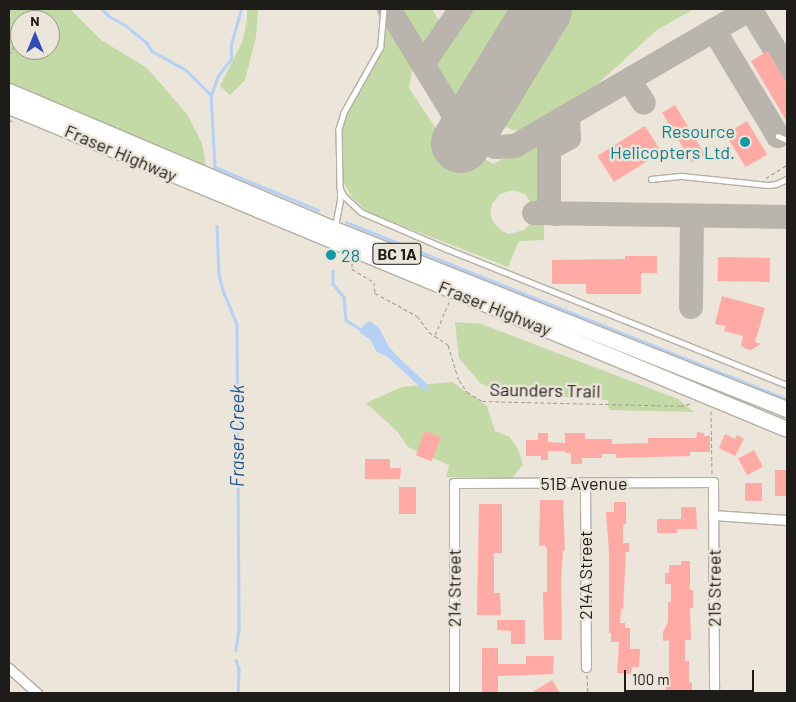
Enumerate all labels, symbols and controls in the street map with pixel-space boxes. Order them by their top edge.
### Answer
north arrow [10,10,60,60]
text: N [30,12,40,29]
street label: Fraser Highway [62,120,180,186]
place label: Resource Helicopters Ltd. [610,121,735,163]
marker: Resource Helicopters Ltd. [739,136,751,148]
road number: BC 1A [372,240,422,268]
place label: 28 [341,244,360,266]
marker: 28 [325,249,337,261]
street label: Fraser Highway [435,276,555,340]
street label: Saunders Trail [489,378,601,402]
water label: Fraser Creek [226,385,248,487]
street label: 51B Avenue [540,472,628,494]
street label: 214A Street [574,530,596,620]
street label: 214 Street [443,549,465,627]
street label: 215 Street [703,549,725,627]
scale bar [626,660,756,692]
text: 100 m [632,670,670,688]

